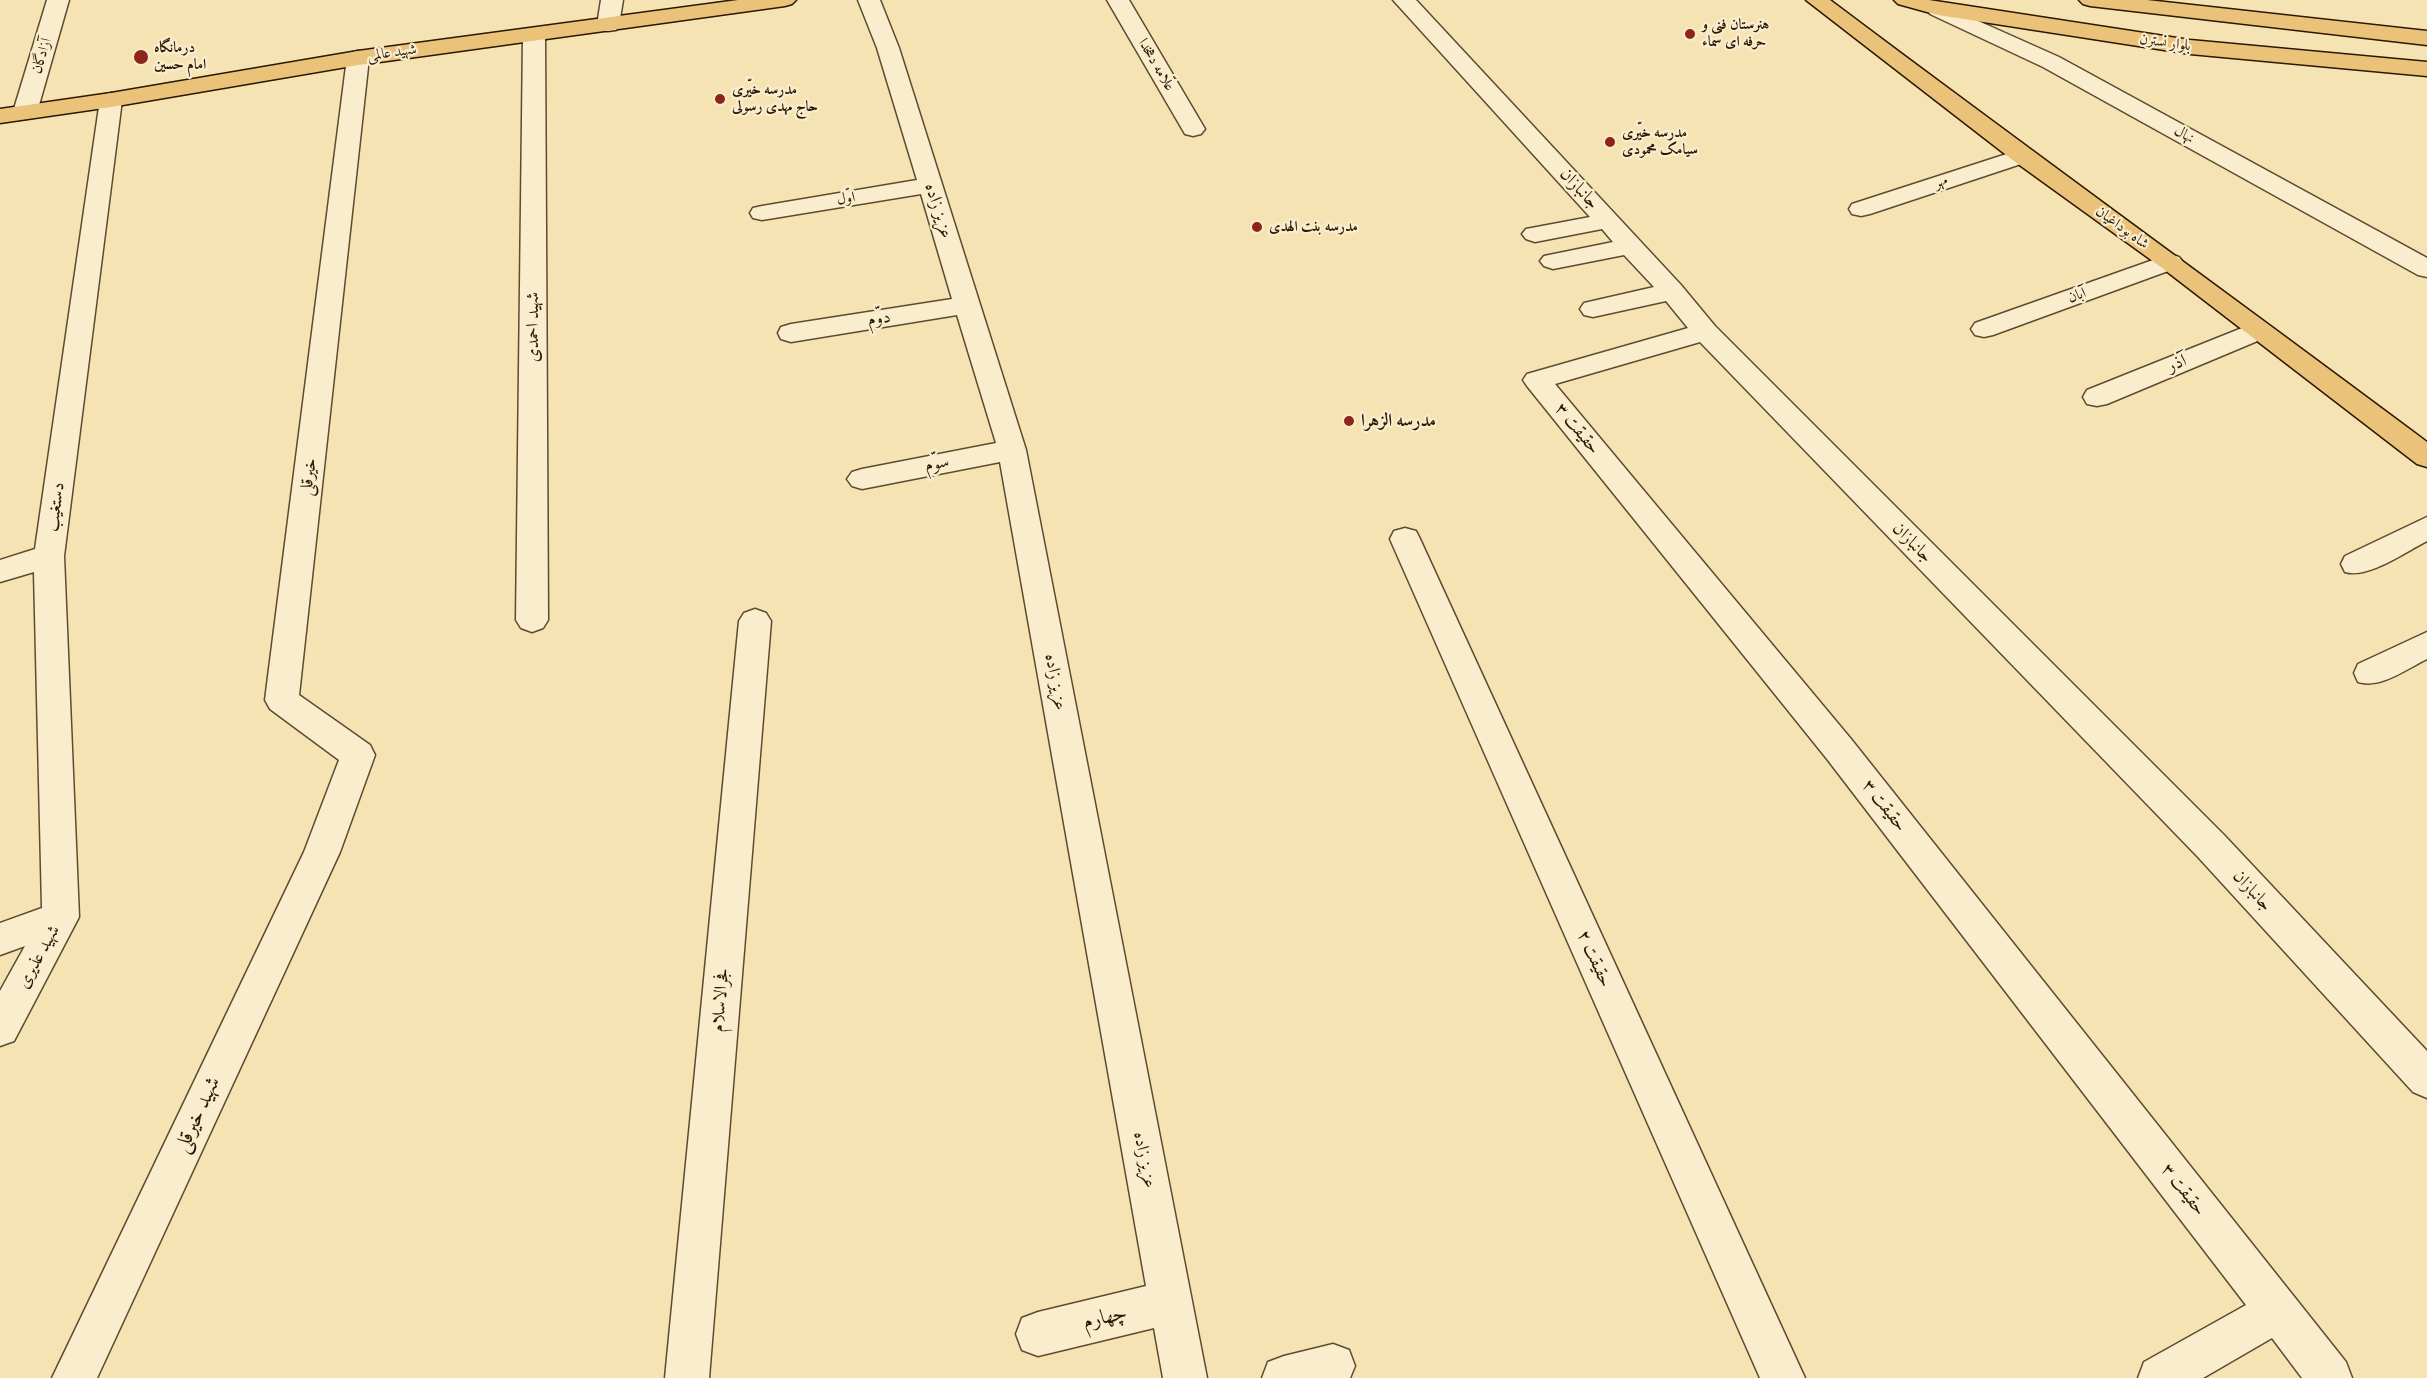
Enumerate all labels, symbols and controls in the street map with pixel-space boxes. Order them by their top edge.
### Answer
place label: هنرستان فنی و حرفه ای سماء [1702,16,1769,51]
marker: هنرستان فنی و حرفه ای سماء [1683,27,1697,41]
street label: بلوار نسترن [2138,31,2192,55]
street label: علّامه دهخدا [1134,35,1178,95]
street label: آزادگان [28,36,56,76]
place label: درمانگاه امام حسین [154,39,206,74]
street label: شهید عالمی [366,41,418,65]
marker: درمانگاه امام حسین [132,48,150,66]
place label: مدرسه خیّری حاج مهدی رسولی [732,81,818,116]
marker: مدرسه خیّری حاج مهدی رسولی [713,92,727,106]
street label: نهال [2171,122,2197,148]
place label: مدرسه خیّری سیامک محمودی [1622,124,1698,159]
marker: مدرسه خیّری سیامک محمودی [1603,135,1617,149]
street label: جانبازان [1555,164,1603,214]
street label: مهر [1932,171,1950,193]
street label: عزیز زاده [919,181,957,241]
street label: اوّل [836,189,856,209]
street label: شاه بوداغیان [2092,203,2152,253]
place label: مدرسه بنت الهدی [1269,218,1358,236]
marker: مدرسه بنت الهدی [1250,220,1264,234]
street label: آبان [2065,284,2089,308]
street label: شهید احمدی [522,292,544,362]
street label: دوّم [866,306,892,332]
street label: آذر [2164,350,2190,378]
street label: حقیقت ۳ [1550,399,1604,459]
place label: مدرسه الزهرا [1361,410,1436,432]
marker: مدرسه الزهرا [1342,414,1356,428]
street label: سوّم [923,451,951,477]
street label: خیرقلی [296,457,322,497]
street label: دستغیب [42,481,70,533]
street label: جانبازان [1887,518,1937,568]
street label: عزیز زاده [1039,652,1071,712]
street label: حقیقت ۳ [1857,776,1911,836]
street label: جانبازان [2228,866,2276,916]
street label: شهید عذیری [13,922,65,992]
street label: حقیقت ۲ [1572,927,1616,991]
street label: فجرالاسلام [707,967,735,1033]
street label: شهید خیرقلی [169,1073,227,1157]
street label: عزیز زاده [1128,1130,1160,1190]
street label: حقیقت ۳ [2156,1160,2210,1220]
street label: چهارم [1080,1301,1130,1335]

